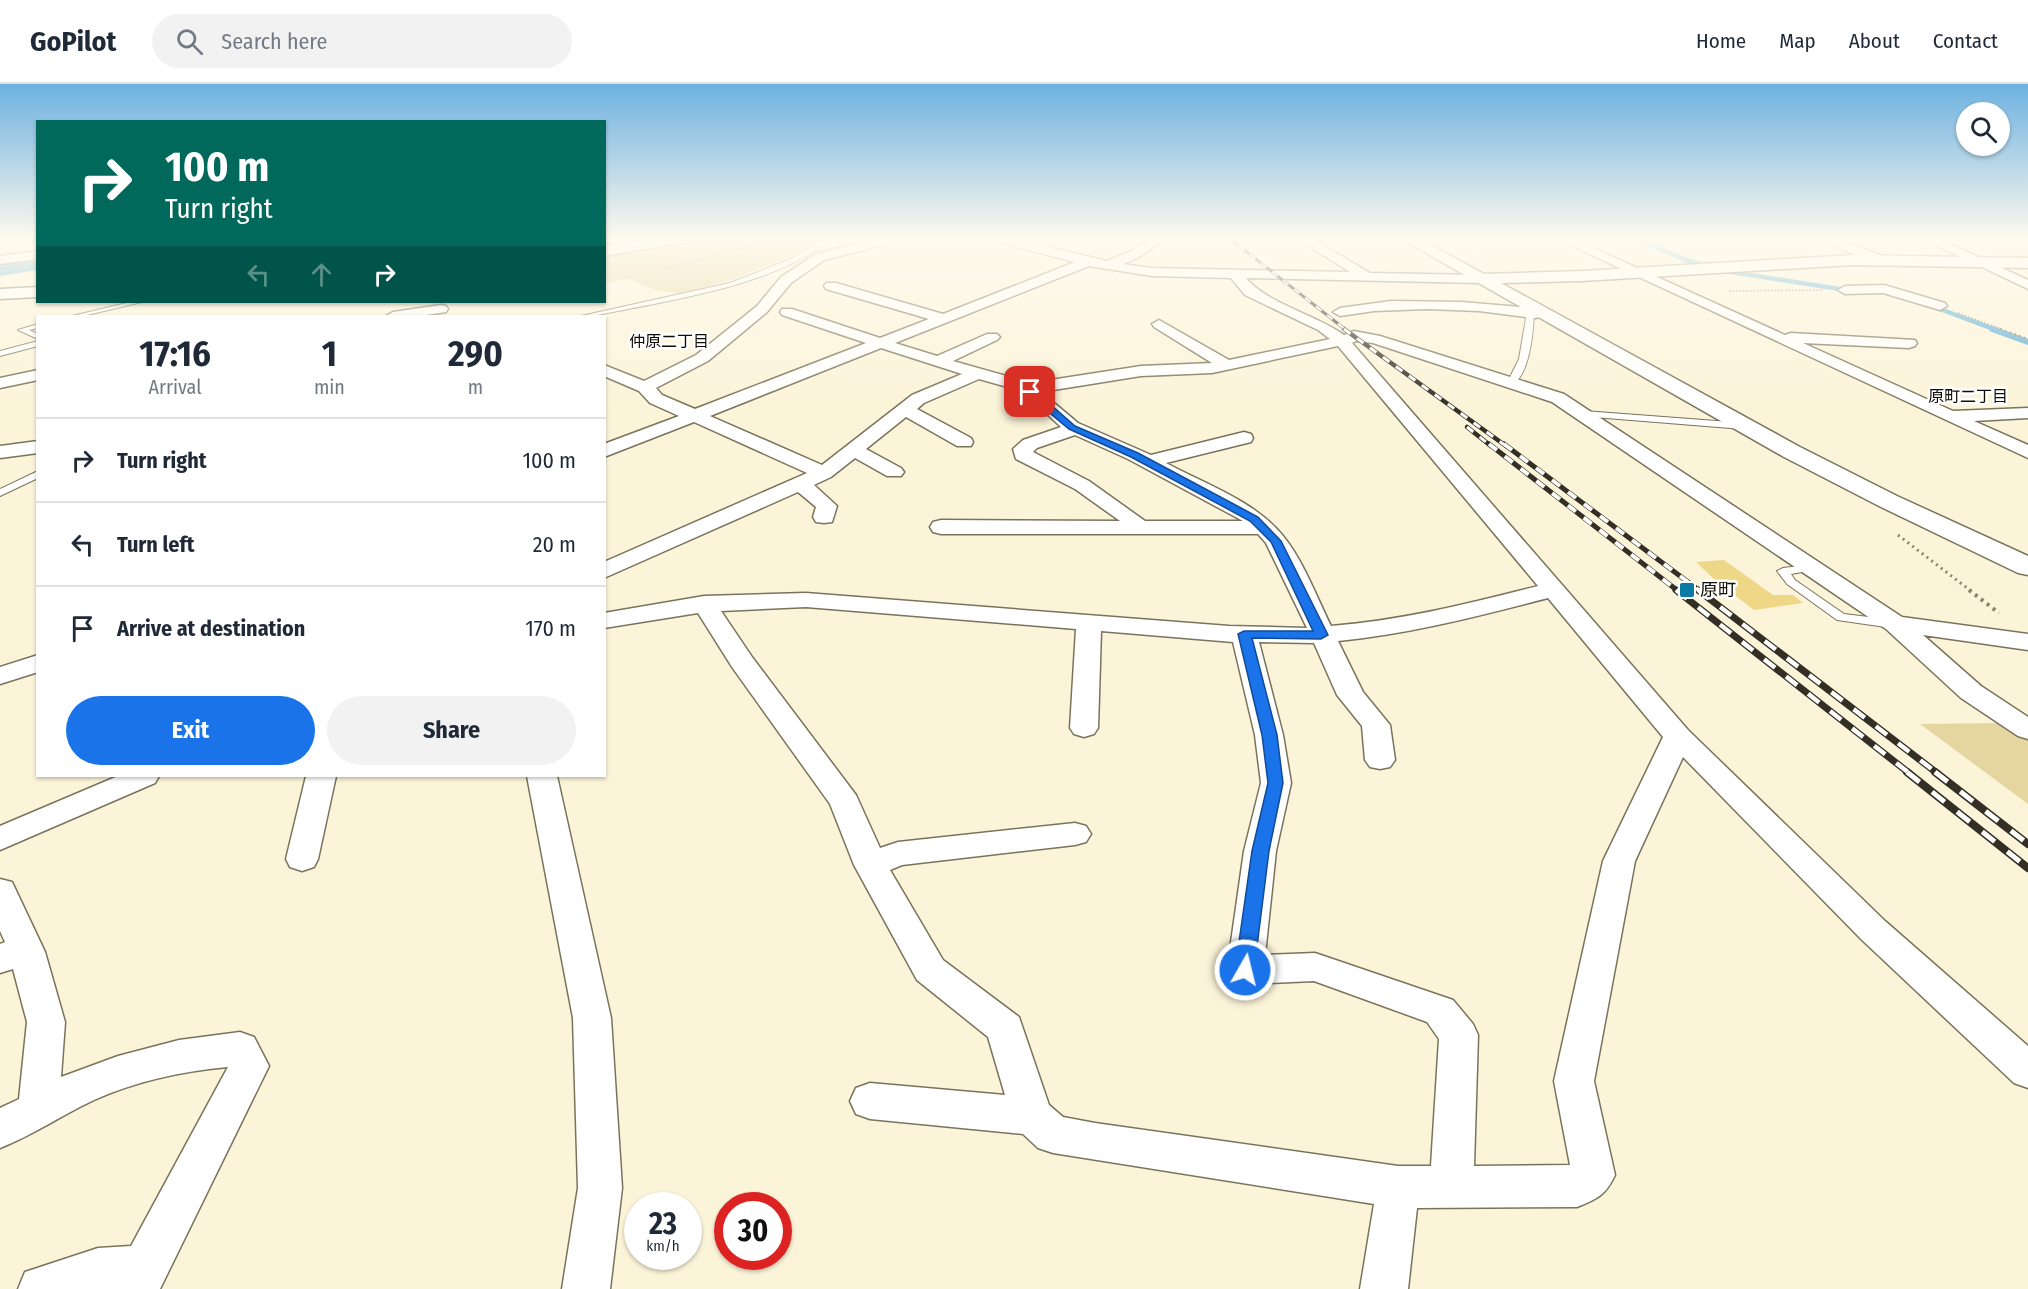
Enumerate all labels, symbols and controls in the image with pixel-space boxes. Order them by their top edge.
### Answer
search box [152,14,572,68]
text: GoPilot [30,25,116,58]
icon: search [173,25,206,58]
text: Search here [221,28,327,55]
text: Home [1696,28,1746,54]
text: Map [1779,28,1816,54]
text: About [1849,28,1900,54]
text: Contact [1933,28,1998,54]
map controls [1956,102,2010,156]
button: search [1956,102,2010,156]
text: 100 m [165,142,269,192]
icon: right [66,144,144,222]
text: Turn right [165,193,273,225]
icon: left [242,258,275,291]
icon: ahead [305,258,338,291]
icon: right [368,258,401,291]
text: 17:16 [139,332,211,376]
text: 1 [322,332,337,376]
text: 290 [448,332,503,376]
district label: 仲原二丁目 [629,332,709,351]
pin [1004,366,1055,417]
text: Arrival [148,375,201,399]
text: min [314,375,345,399]
text: m [468,375,483,399]
icon: arrive [1013,375,1046,408]
district label: 原町二丁目 [1928,387,2008,406]
icon: right [66,444,99,477]
text: Turn right [117,447,206,474]
text: 100 m [522,447,576,474]
icon: left [66,528,99,561]
text: Turn left [117,531,195,558]
text: 20 m [533,531,576,558]
place label: 原町 [1700,579,1736,601]
marker: 原町 [1678,581,1696,599]
icon: arrive [66,612,99,645]
text: Arrive at destination [117,615,305,642]
text: 170 m [525,615,576,642]
button: Exit [66,696,315,765]
button: Share [327,696,576,765]
position arrow [1213,938,1277,1002]
speed limit sign: 30 [714,1192,792,1270]
text: 23 [649,1206,677,1242]
text: km/h [646,1237,680,1255]

